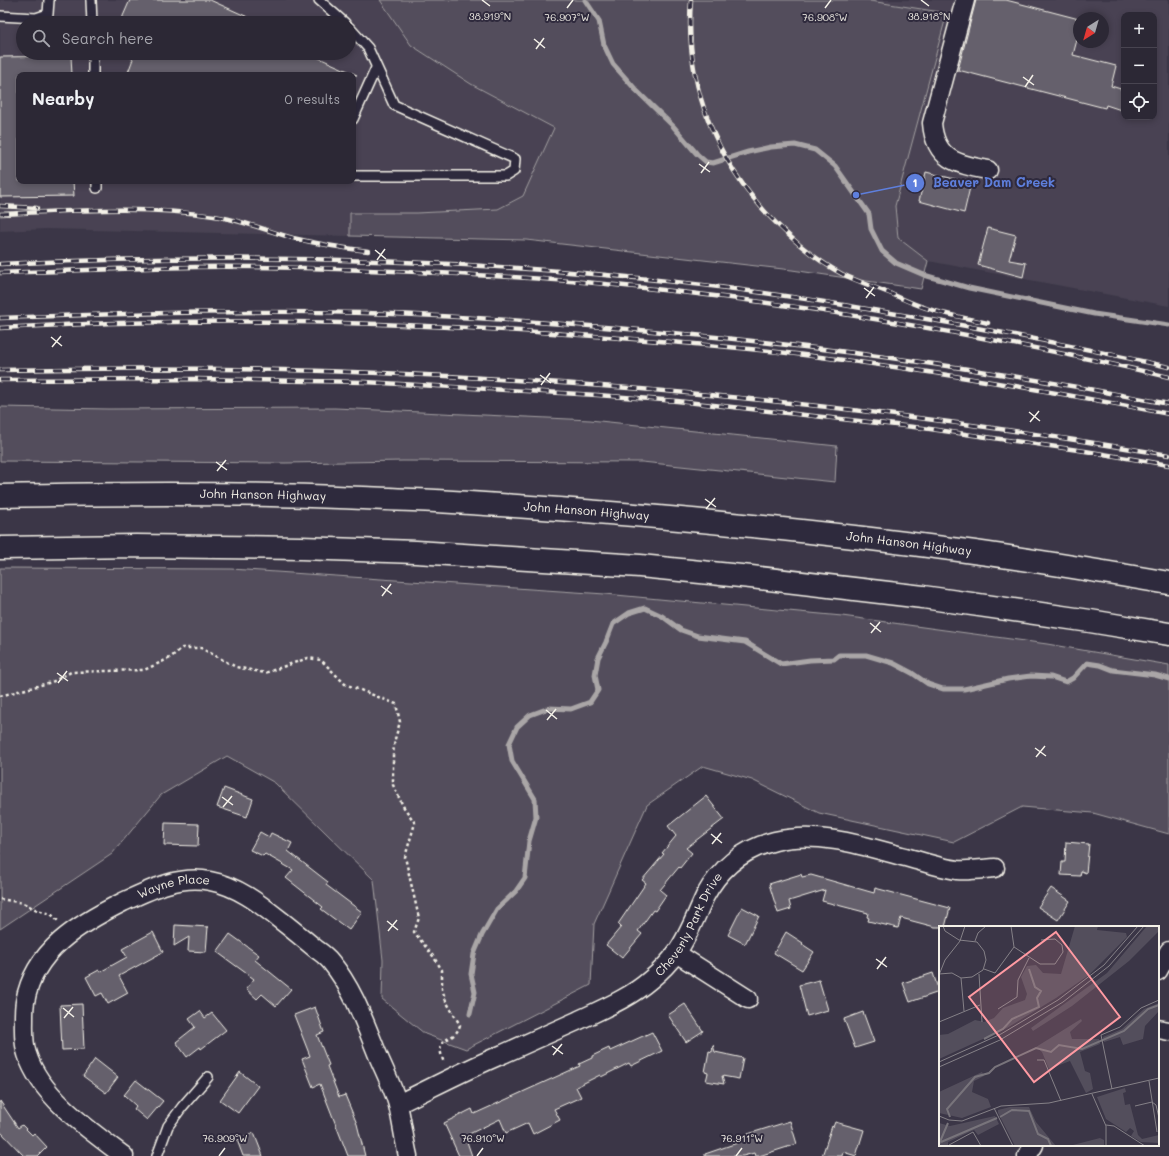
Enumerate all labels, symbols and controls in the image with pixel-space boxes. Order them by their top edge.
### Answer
text: 38.919°N [469,9,511,23]
text: 38.918°N [908,9,950,23]
text: 76.907°W [545,10,590,24]
text: 76.908°W [802,10,848,24]
north arrow [1073,12,1109,48]
map controls [1121,12,1157,120]
button: + [1121,12,1157,48]
search box [16,16,356,60]
icon: search [30,27,52,49]
text: Search here [62,28,153,48]
button: − [1121,48,1157,84]
button: locate [1121,84,1157,120]
text: Nearby [32,87,94,109]
text: 0 results [285,90,340,107]
callout: Beaver Dam Creek [905,170,1063,195]
text: Beaver Dam Creek [933,173,1055,190]
text: 1 [912,174,918,190]
street label: John Hanson Highway [200,485,326,504]
street label: John Hanson Highway [523,498,650,523]
street label: John Hanson Highway [845,527,973,559]
street label: Cheverly Park Drive [651,869,725,979]
street label: Wayne Place [134,870,211,901]
inset map [939,926,1159,1146]
text: 76.909°W [202,1131,248,1145]
text: 76.910°W [461,1131,505,1145]
text: 76.911°W [721,1131,763,1145]

